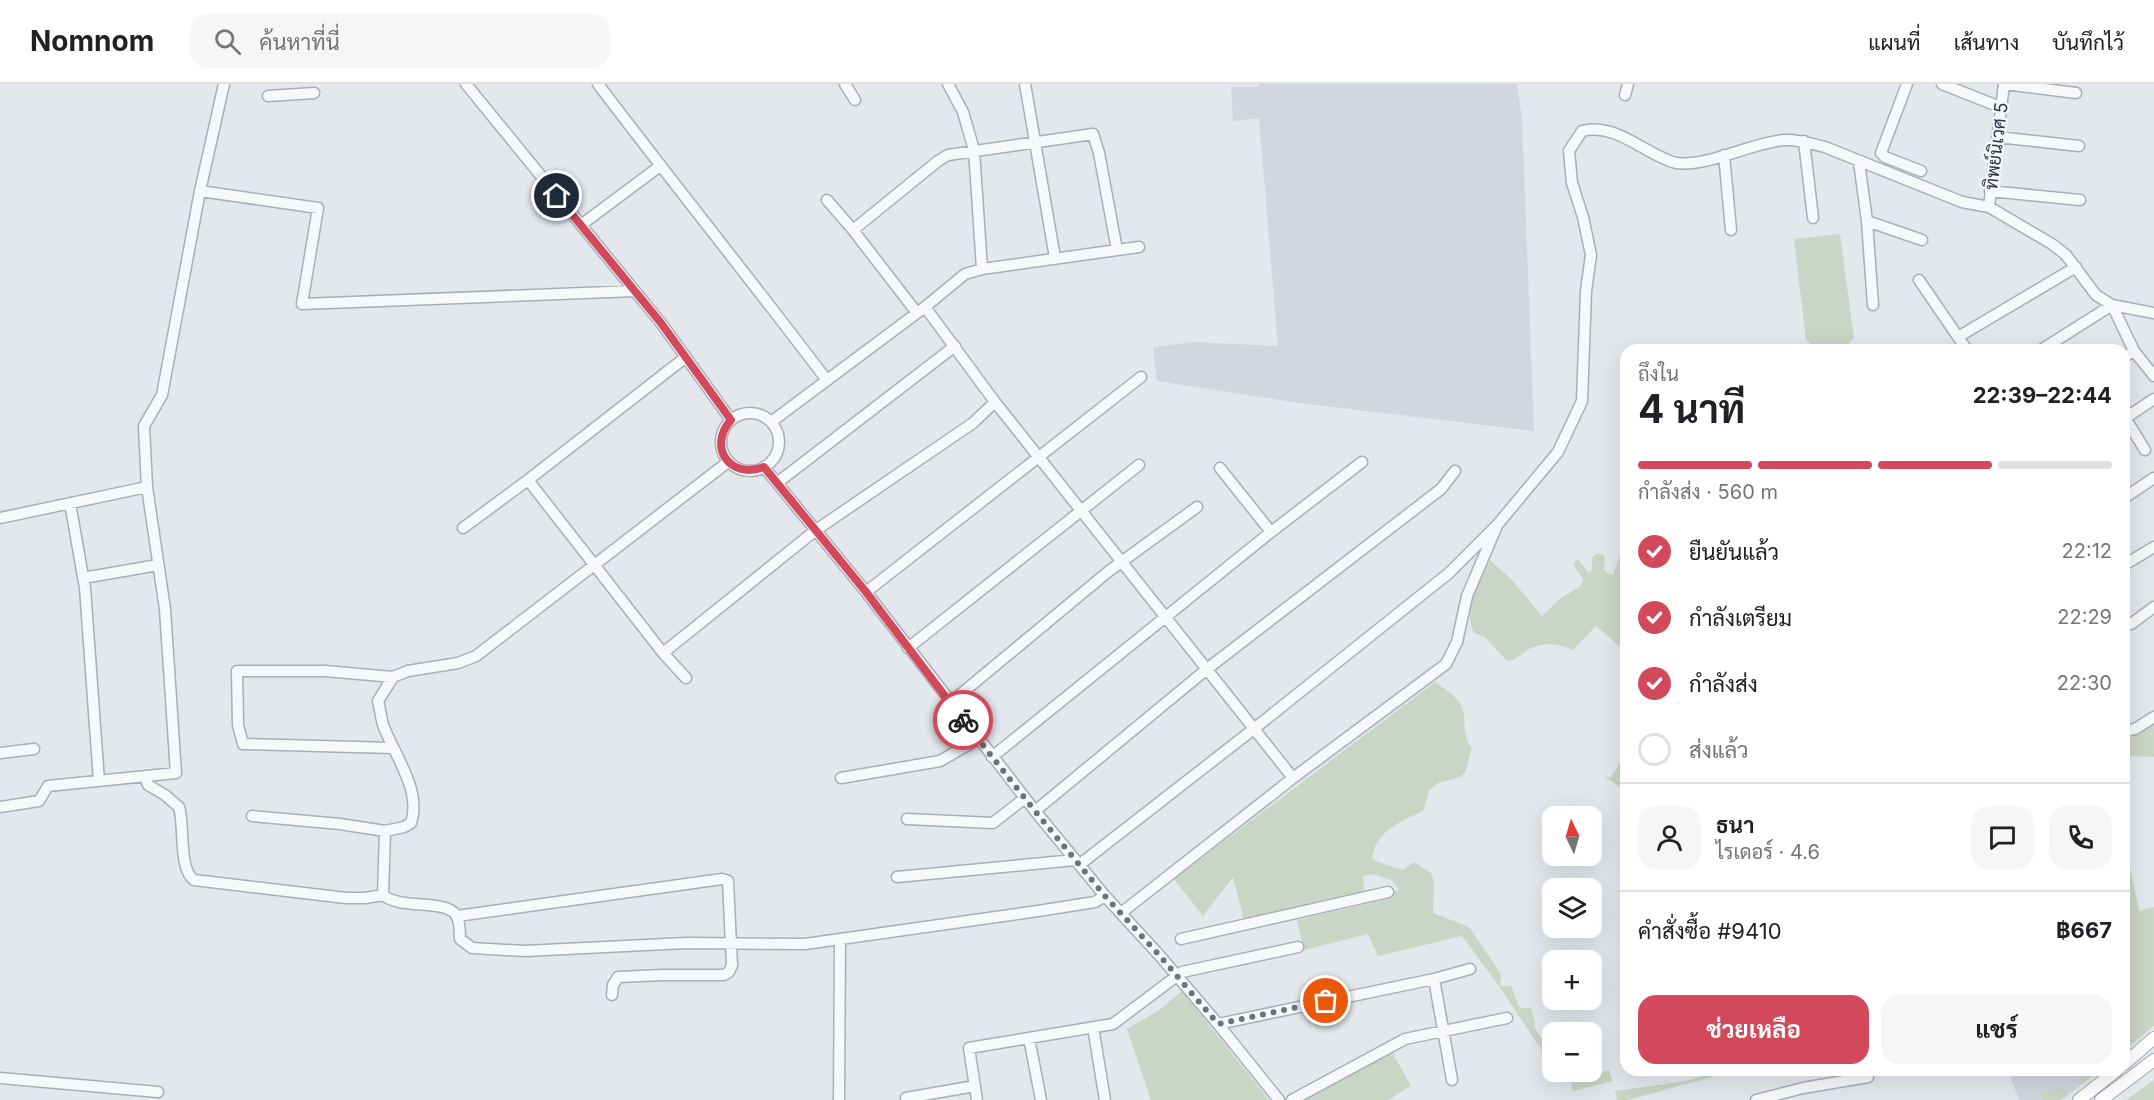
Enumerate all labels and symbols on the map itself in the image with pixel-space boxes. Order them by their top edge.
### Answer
street label: ทิพย์นิเวศ 5 [1978,101,2012,191]
pin [531,170,582,221]
courier [933,690,993,750]
north arrow [1542,806,1602,866]
pin [1300,975,1351,1026]

